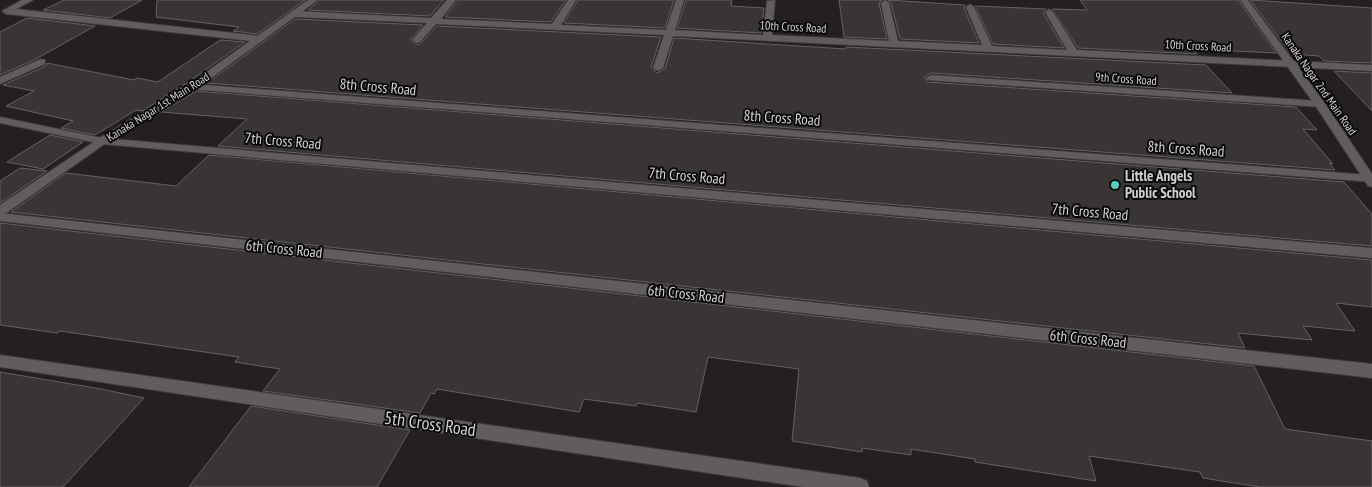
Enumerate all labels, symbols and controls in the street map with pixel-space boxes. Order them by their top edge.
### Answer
street label: 10th Cross Road [759,17,827,36]
street label: Kanaka Nagar 2nd Main Road [1278,30,1360,138]
street label: 10th Cross Road [1164,36,1232,55]
street label: Kanaka Nagar 1st Main Road [104,69,212,144]
street label: 9th Cross Road [1095,69,1157,88]
street label: 8th Cross Road [339,74,417,99]
street label: 8th Cross Road [743,105,821,130]
street label: 7th Cross Road [244,128,322,153]
street label: 8th Cross Road [1147,136,1225,161]
street label: 7th Cross Road [648,163,726,188]
place label: Little Angels Public School [1125,166,1196,202]
marker: Little Angels Public School [1109,179,1121,191]
street label: 7th Cross Road [1051,199,1129,224]
street label: 6th Cross Road [245,235,323,262]
street label: 6th Cross Road [647,280,725,307]
street label: 6th Cross Road [1049,325,1127,352]
street label: 5th Cross Road [383,406,477,441]

